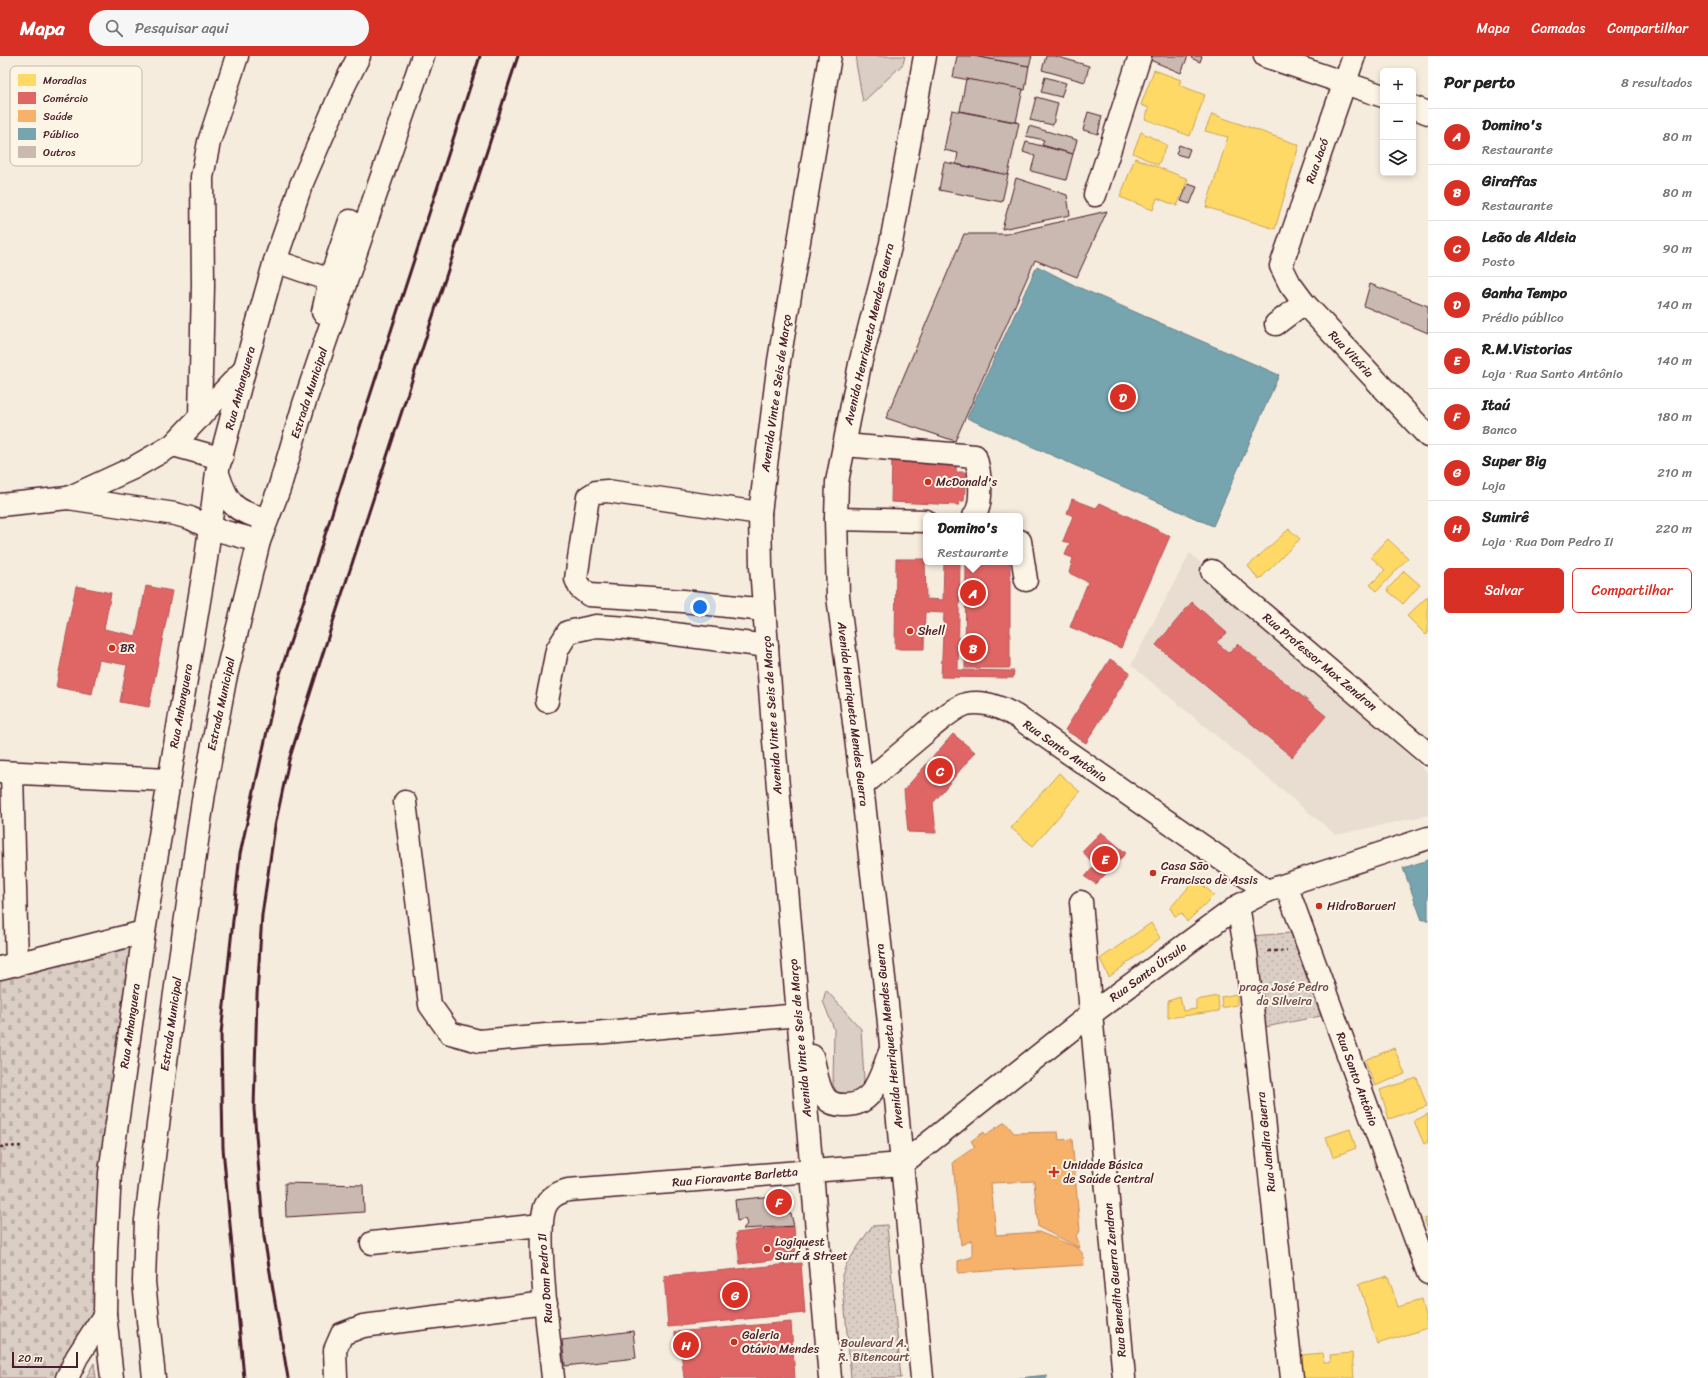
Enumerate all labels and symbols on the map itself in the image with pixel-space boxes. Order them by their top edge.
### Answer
legend [10,66,142,166]
text: Moradias [43,71,87,90]
text: Comércio [43,89,89,108]
text: Saúde [43,107,73,126]
text: Público [43,125,79,144]
street label: Rua Jacó [1299,135,1335,187]
text: Outros [43,143,76,162]
street label: Avenida Henriqueta Mendes Guerra [837,241,901,428]
street label: Avenida Vinte e Seis de Março [754,313,798,474]
street label: Rua Vitória [1323,325,1380,384]
street label: Rua Anhanguera [218,344,262,432]
street label: Estrada Municipal [284,344,334,442]
pin: D [1110,382,1136,412]
place label: McDonald's [936,471,998,493]
marker: McDonald's [923,477,933,487]
pin: A [960,578,986,608]
your location [690,597,710,617]
street label: Rua Professor Max Zendron [1258,607,1383,717]
street label: Avenida Henriqueta Mendes Guerra [831,619,875,808]
place label: Shell [918,620,945,642]
marker: Shell [905,626,915,636]
pin: B [960,633,986,663]
street label: Avenida Vinte e Seis de Março [755,635,789,796]
place label: BR [120,637,135,659]
marker: BR [107,643,117,653]
street label: Estrada Municipal [200,655,242,753]
street label: Rua Anhanguera [163,662,199,750]
street label: Rua Santo Antônio [1018,714,1112,788]
pin: C [927,756,953,786]
pin: E [1092,844,1118,874]
place label: Casa São Francisco de Assis [1161,855,1258,891]
marker: Casa São Francisco de Assis [1148,868,1158,878]
place label: HidroBarueri [1327,895,1396,917]
marker: HidroBarueri [1314,901,1324,911]
street label: Rua Santa Úrsula [1105,936,1191,1008]
street label: Avenida Henriqueta Mendes Guerra [868,942,910,1131]
street label: Avenida Vinte e Seis de Março [782,958,818,1119]
street label: Estrada Municipal [154,975,189,1073]
park label: praça José Pedro da Silveira [1238,976,1329,1012]
street label: Rua Anhanguera [113,982,147,1070]
street label: Rua Santo Antônio [1330,1029,1384,1129]
street label: Rua Jandira Guerra [1250,1090,1282,1193]
place label: Unidade Básica de Saúde Central [1063,1154,1154,1190]
street label: Rua Fioravante Barletta [671,1161,799,1193]
marker: Unidade Básica de Saúde Central [1048,1166,1060,1178]
pin: F [766,1187,792,1217]
street label: Rua Benedita Guerra Zendron [1097,1201,1133,1358]
place label: Logiquest Surf & Street [775,1231,848,1267]
street label: Rua Dom Pedro II [531,1232,559,1324]
marker: Logiquest Surf & Street [762,1244,772,1254]
pin: G [722,1280,748,1310]
place label: Galeria Otávio Mendes [742,1324,820,1360]
pin: H [673,1330,699,1360]
park label: Boulevard A. R. Bitencourt [838,1332,910,1368]
marker: Galeria Otávio Mendes [729,1337,739,1347]
scale bar [12,1350,78,1369]

